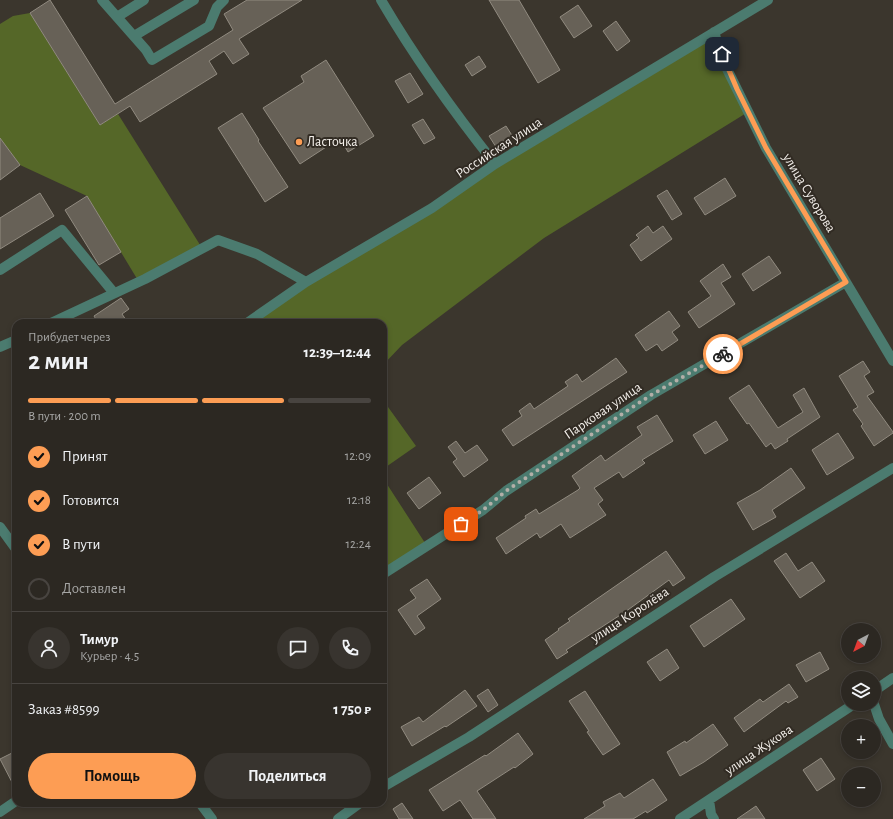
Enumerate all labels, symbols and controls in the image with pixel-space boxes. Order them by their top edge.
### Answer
pin [705,37,739,71]
icon: home [711,43,733,65]
street label: Российская улица [453,115,545,181]
place label: Ласточка [307,135,358,149]
marker: Ласточка [294,137,304,147]
street label: улица Суворова [779,150,838,235]
text: Прибудет через [28,331,110,344]
courier [703,334,743,374]
icon: bike [712,343,734,365]
text: 12:39–12:44 [303,345,371,360]
text: 2 мин [28,348,89,374]
street label: Парковая улица [562,380,645,442]
text: В пути · 200 m [28,410,101,423]
icon: check [28,446,50,468]
text: Принят [62,449,107,464]
text: 12:09 [345,450,371,463]
icon: check [28,490,50,512]
text: Готовится [62,493,119,508]
text: 12:18 [347,494,371,507]
pin [444,507,478,541]
icon: bag [450,513,472,535]
icon: check [28,534,50,556]
text: В пути [62,537,100,552]
text: 12:24 [345,538,371,551]
text: Доставлен [62,581,126,596]
street label: улица Королёва [588,584,672,646]
north arrow [841,623,881,663]
map controls [841,623,881,807]
button: person [28,627,70,669]
button: chat [277,627,319,669]
button: phone [329,627,371,669]
text: Тимур [80,632,119,647]
text: Курьер · 4.5 [80,650,139,663]
button: layers [841,671,881,711]
text: Заказ #8599 [28,702,100,717]
text: 1 750 ₽ [333,702,371,717]
button: + [841,719,881,759]
street label: улица Жукова [722,722,796,778]
button: Помощь [28,753,196,799]
button: Поделиться [204,753,371,799]
button: − [841,767,881,807]

